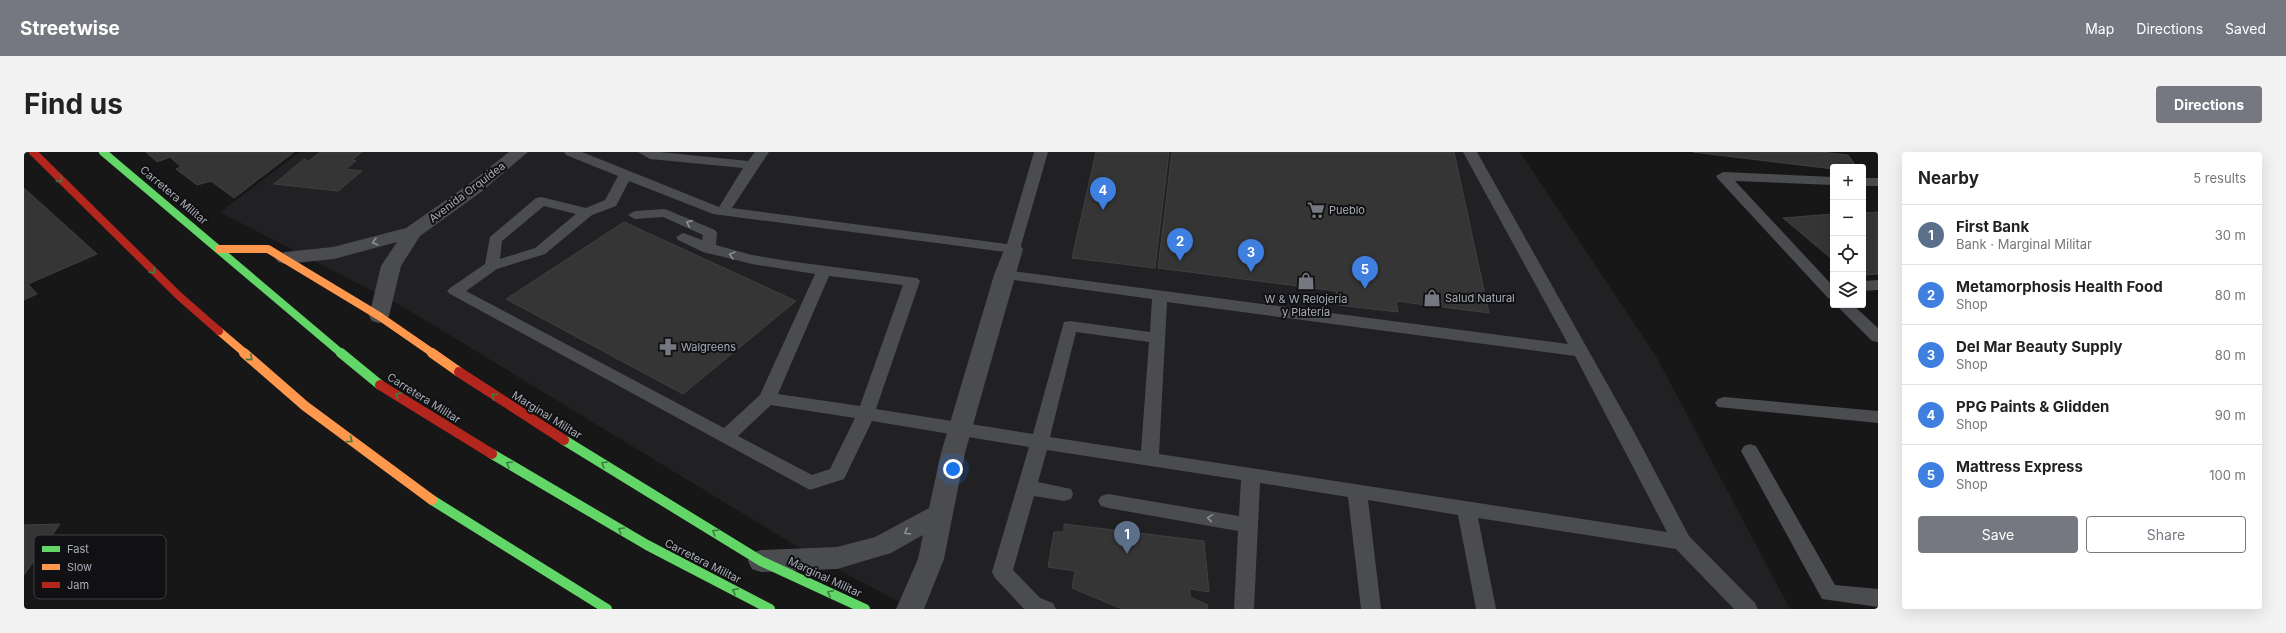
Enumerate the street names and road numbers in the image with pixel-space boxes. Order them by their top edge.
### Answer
street label: Avenida Orquídea [426,159,508,225]
street label: Carretera Militar [137,163,211,227]
street label: Carretera Militar [385,370,463,426]
street label: Marginal Militar [509,388,585,442]
street label: Carretera Militar [662,536,744,586]
street label: Marginal Militar [786,554,864,600]

